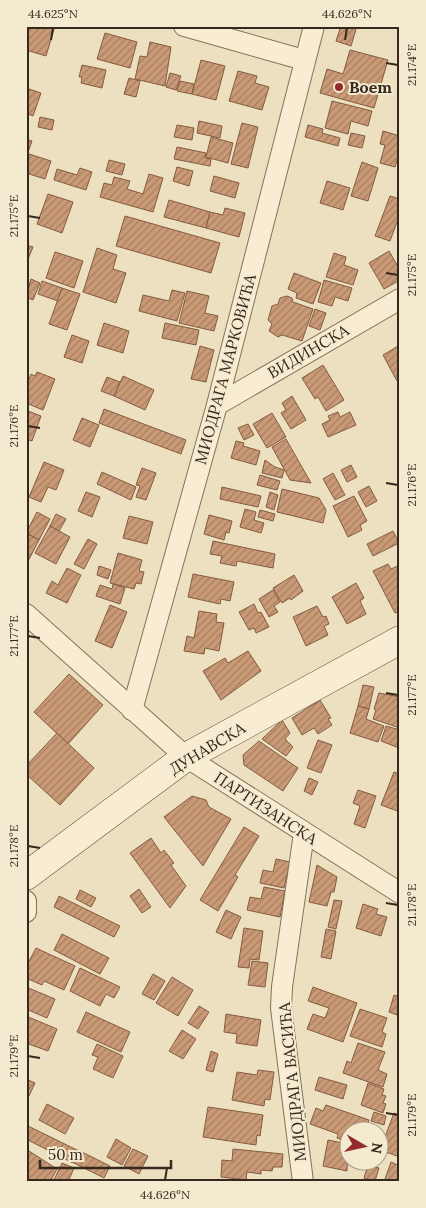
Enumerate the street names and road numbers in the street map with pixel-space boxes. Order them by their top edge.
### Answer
street label: МИОДРАГА МАРКОВИЋА [190,271,260,466]
street label: ВИДИНСКА [264,319,353,382]
street label: ДУНАВСКА [165,717,250,779]
street label: ПАРТИЗАНСКА [211,767,322,849]
street label: МИОДРАГА ВАСИЋА [274,1000,310,1163]

